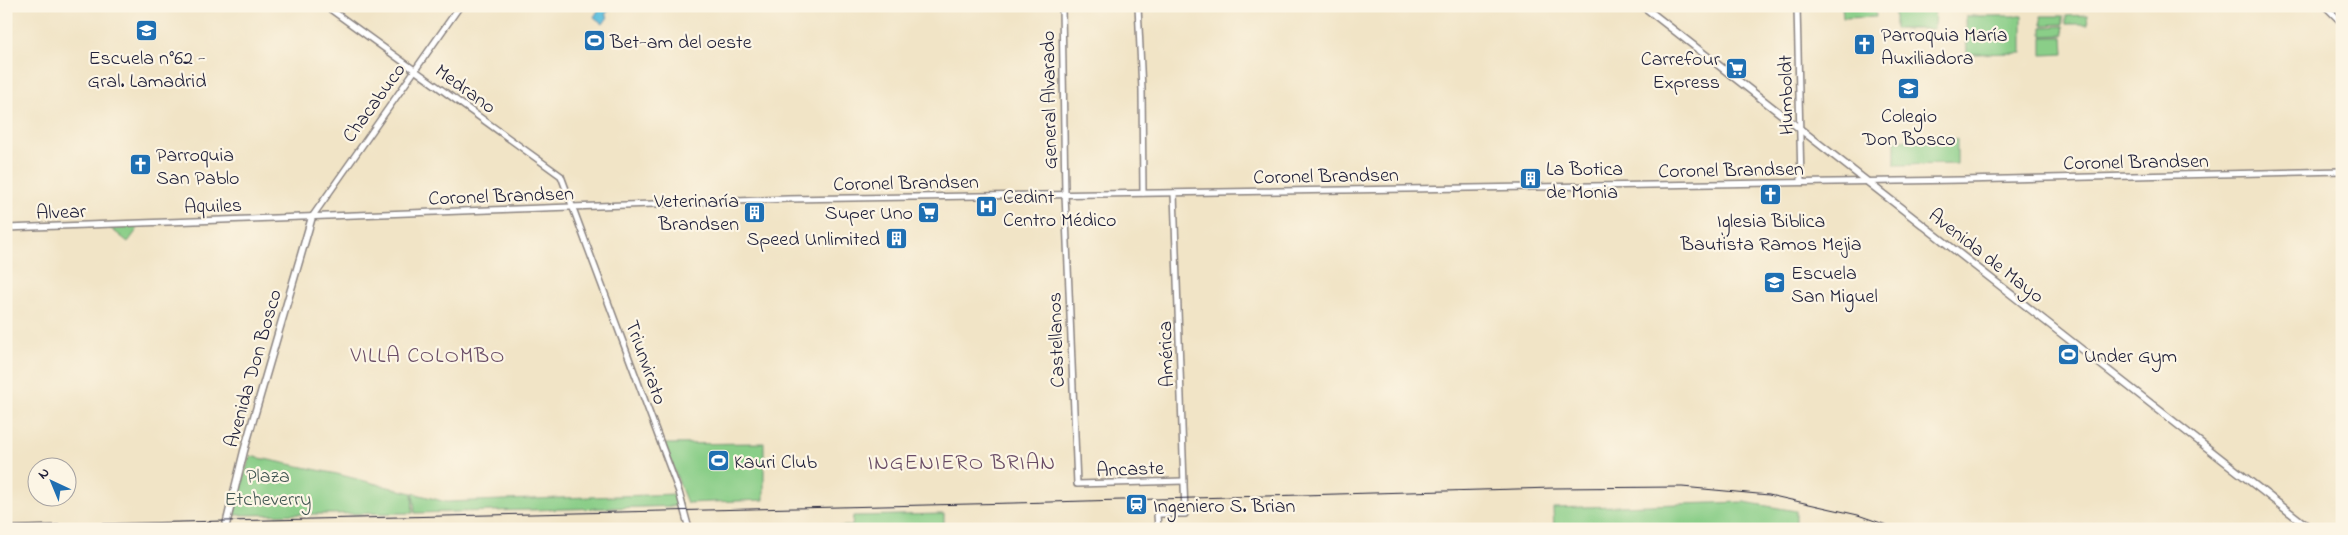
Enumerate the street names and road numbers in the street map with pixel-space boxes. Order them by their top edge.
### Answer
street label: General Alvarado [1035,30,1066,169]
street label: Humboldt [1772,54,1803,135]
street label: Chacabuco [336,58,414,149]
street label: Medrano [428,58,501,122]
street label: Coronel Brandsen [2063,148,2209,179]
street label: Coronel Brandsen [1658,156,1804,187]
street label: Coronel Brandsen [1253,162,1399,193]
street label: Coronel Brandsen [833,169,979,200]
street label: Coronel Brandsen [428,180,575,215]
street label: Aquiles [184,192,243,223]
street label: Alvear [36,198,87,229]
street label: Avenida de Mayo [1921,202,2050,312]
street label: Avenida Don Bosco [218,286,291,451]
street label: Castellanos [1041,292,1074,388]
street label: Triunvirato [616,317,673,409]
street label: América [1152,320,1183,388]
street label: Ancaste [1096,455,1164,486]

